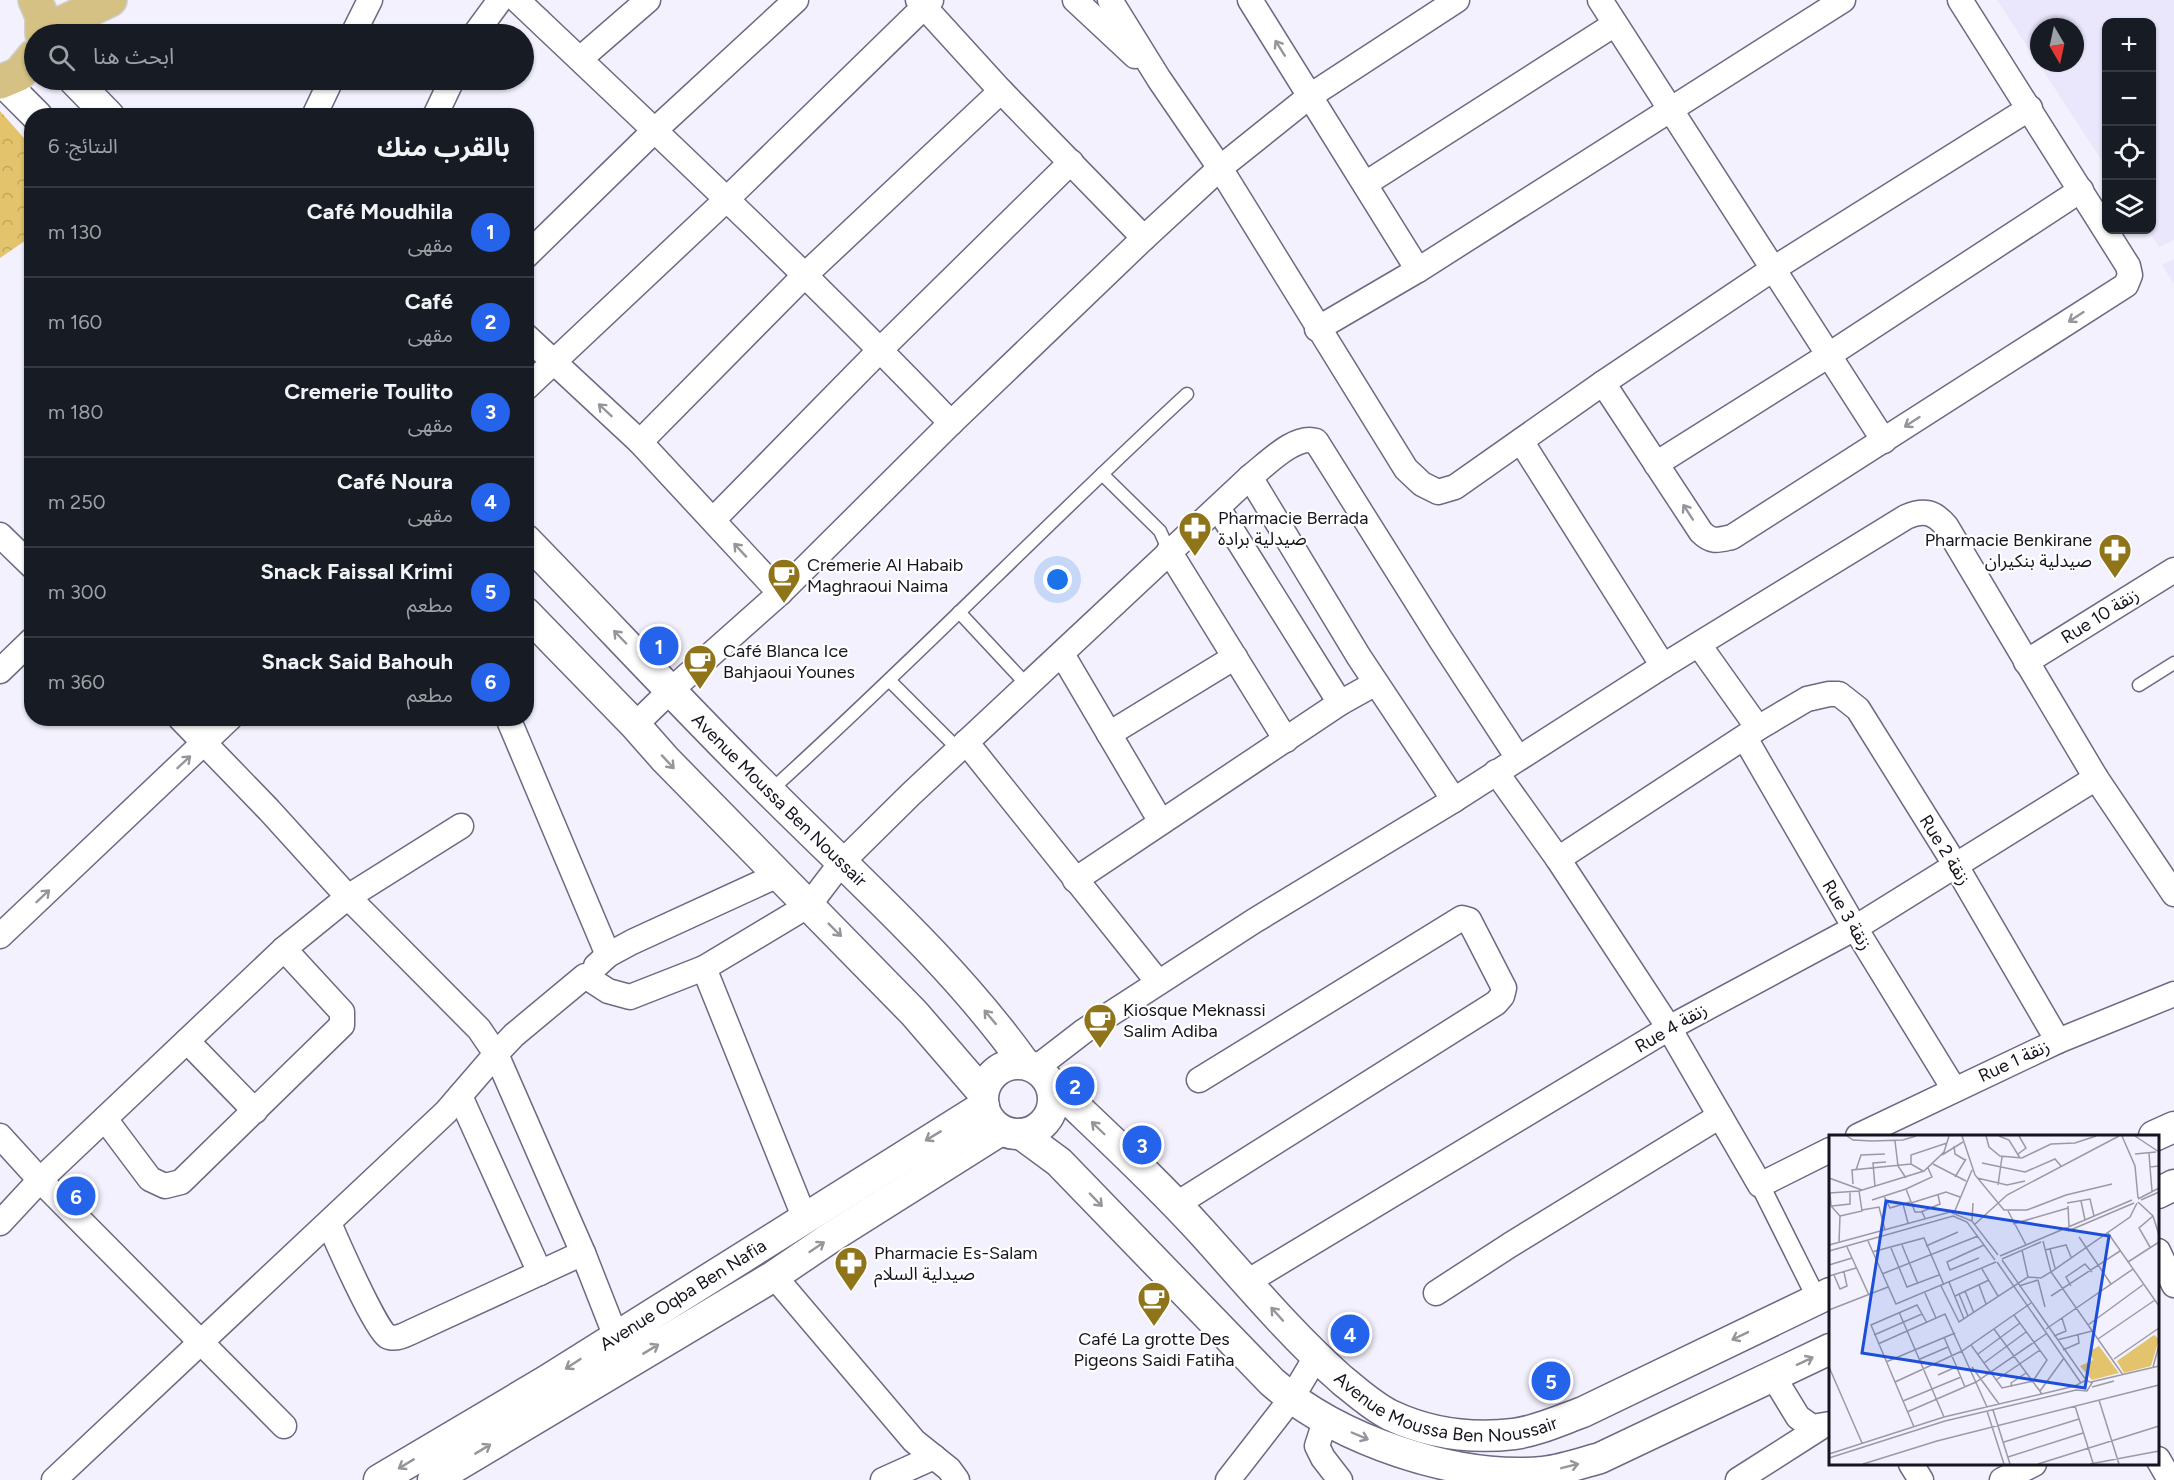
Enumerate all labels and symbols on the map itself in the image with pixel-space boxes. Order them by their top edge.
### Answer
north arrow [2030,18,2084,72]
one-way arrow [1274,40,1286,57]
one-way arrow [2068,310,2085,323]
one-way arrow [598,403,613,417]
one-way arrow [1905,416,1921,428]
one-way arrow [1681,504,1693,521]
place label: Pharmacie Berrada صيدلية برادة [1218,507,1368,550]
pharmacy icon: Pharmacie Berrada صيدلية برادة [1177,510,1213,557]
place label: Pharmacie Benkirane صيدلية بنكيران [1925,529,2092,572]
pharmacy icon: Pharmacie Benkirane صيدلية بنكيران [2097,532,2133,579]
one-way arrow [734,543,748,558]
place label: Cremerie Al Habaib Maghraoui Naima [807,554,963,597]
cafe icon: Cremerie Al Habaib Maghraoui Naima [766,557,802,604]
your location [1043,565,1072,594]
street label: Rue 10 زنقة [2057,583,2143,649]
pin: 1 [640,624,678,668]
one-way arrow [613,630,627,645]
place label: Café Blanca Ice Bahjaoui Younes [723,640,855,683]
cafe icon: Café Blanca Ice Bahjaoui Younes [682,643,718,690]
street label: Avenue Moussa Ben Noussair [687,709,871,891]
one-way arrow [177,754,192,769]
one-way arrow [661,754,675,769]
street label: Rue 2 زنقة [1915,811,1975,889]
street label: Rue 3 زنقة [1817,876,1877,954]
one-way arrow [35,888,50,903]
one-way arrow [827,923,842,938]
place label: Kiosque Meknassi Salim Adiba [1123,999,1266,1042]
street label: Rue 4 زنقة [1631,999,1711,1057]
cafe icon: Kiosque Meknassi Salim Adiba [1082,1002,1118,1049]
one-way arrow [984,1009,997,1025]
street label: Rue 1 زنقة [1975,1035,2053,1087]
pin: 2 [1056,1064,1094,1108]
one-way arrow [1091,1121,1106,1136]
pin: 3 [1122,1122,1162,1168]
one-way arrow [925,1131,942,1143]
inset map [1829,1135,2159,1465]
pin: 6 [56,1174,96,1218]
one-way arrow [1089,1193,1104,1208]
street label: Avenue Oqba Ben Nafia [596,1234,770,1355]
one-way arrow [808,1241,824,1253]
place label: Pharmacie Es-Salam صيدلية السلام [874,1242,1038,1288]
pharmacy icon: Pharmacie Es-Salam صيدلية السلام [833,1245,869,1292]
cafe icon: Café La grotte Des Pigeons Saidi Fatiha [1136,1280,1172,1327]
one-way arrow [1270,1307,1284,1322]
pin: 4 [1330,1312,1370,1356]
place label: Café La grotte Des Pigeons Saidi Fatiha [1074,1328,1234,1371]
one-way arrow [1731,1331,1749,1343]
one-way arrow [642,1343,659,1355]
one-way arrow [1796,1354,1814,1366]
one-way arrow [565,1358,582,1370]
pin: 5 [1532,1358,1570,1404]
street label: Avenue Moussa Ben Noussair [1330,1367,1560,1447]
one-way arrow [1351,1431,1369,1442]
one-way arrow [474,1443,491,1455]
one-way arrow [398,1458,415,1470]
one-way arrow [1560,1460,1579,1471]

